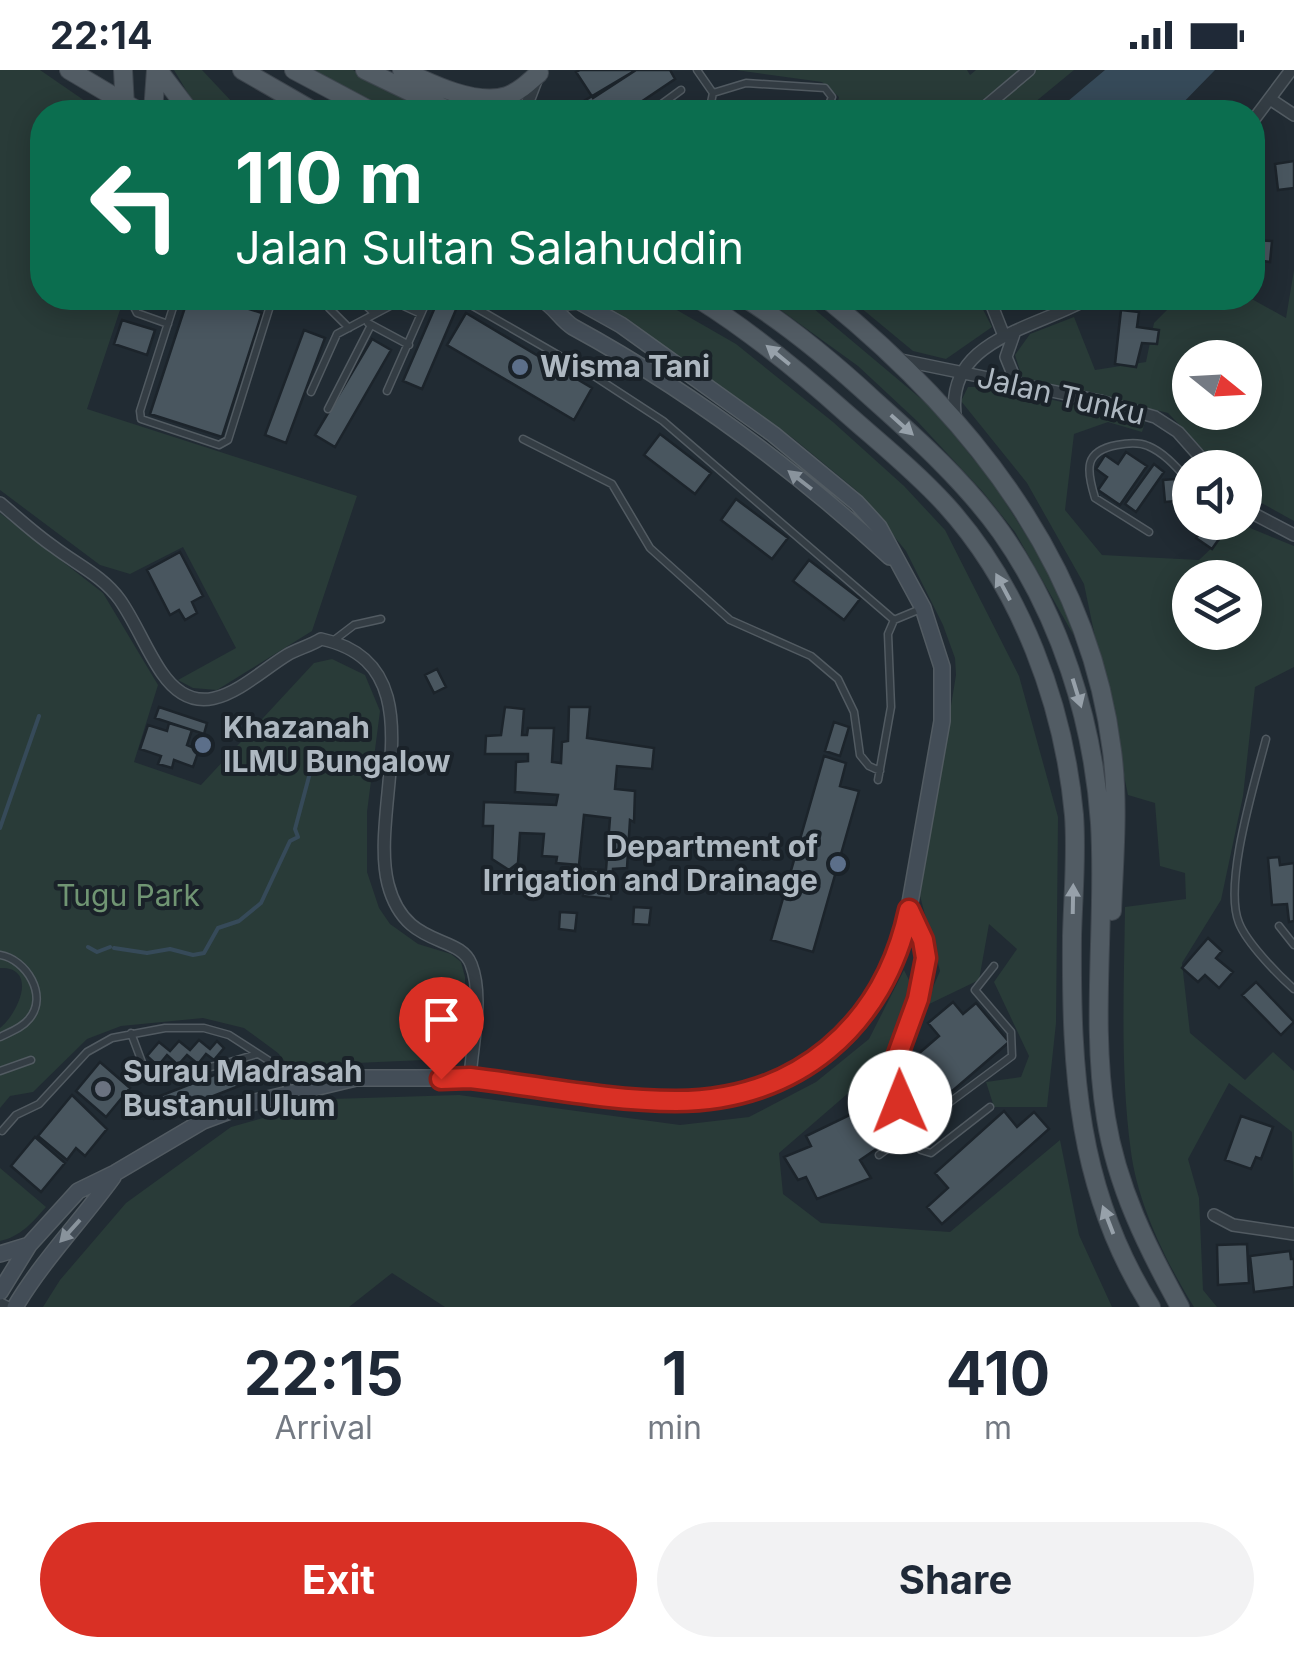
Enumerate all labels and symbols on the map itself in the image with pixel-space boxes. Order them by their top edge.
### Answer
north arrow [1172,340,1262,430]
one-way arrow [766,345,791,366]
place label: Wisma Tani [540,348,710,384]
marker: Wisma Tani [509,356,531,378]
street label: Jalan Tunku [974,358,1149,432]
one-way arrow [889,413,914,435]
one-way arrow [787,470,813,491]
one-way arrow [995,572,1012,601]
one-way arrow [1070,678,1085,708]
place label: Khazanah ILMU Bungalow [223,709,451,779]
marker: Khazanah ILMU Bungalow [192,734,214,756]
place label: Department of Irrigation and Drainage [483,828,818,898]
marker: Department of Irrigation and Drainage [827,853,849,875]
park label: Tugu Park [56,877,200,913]
one-way arrow [1065,883,1081,915]
pin [399,977,484,1080]
position arrow [848,1050,952,1154]
place label: Surau Madrasah Bustanul Ulum [123,1053,363,1123]
marker: Surau Madrasah Bustanul Ulum [92,1078,114,1100]
one-way arrow [1100,1204,1115,1234]
one-way arrow [59,1219,82,1243]

